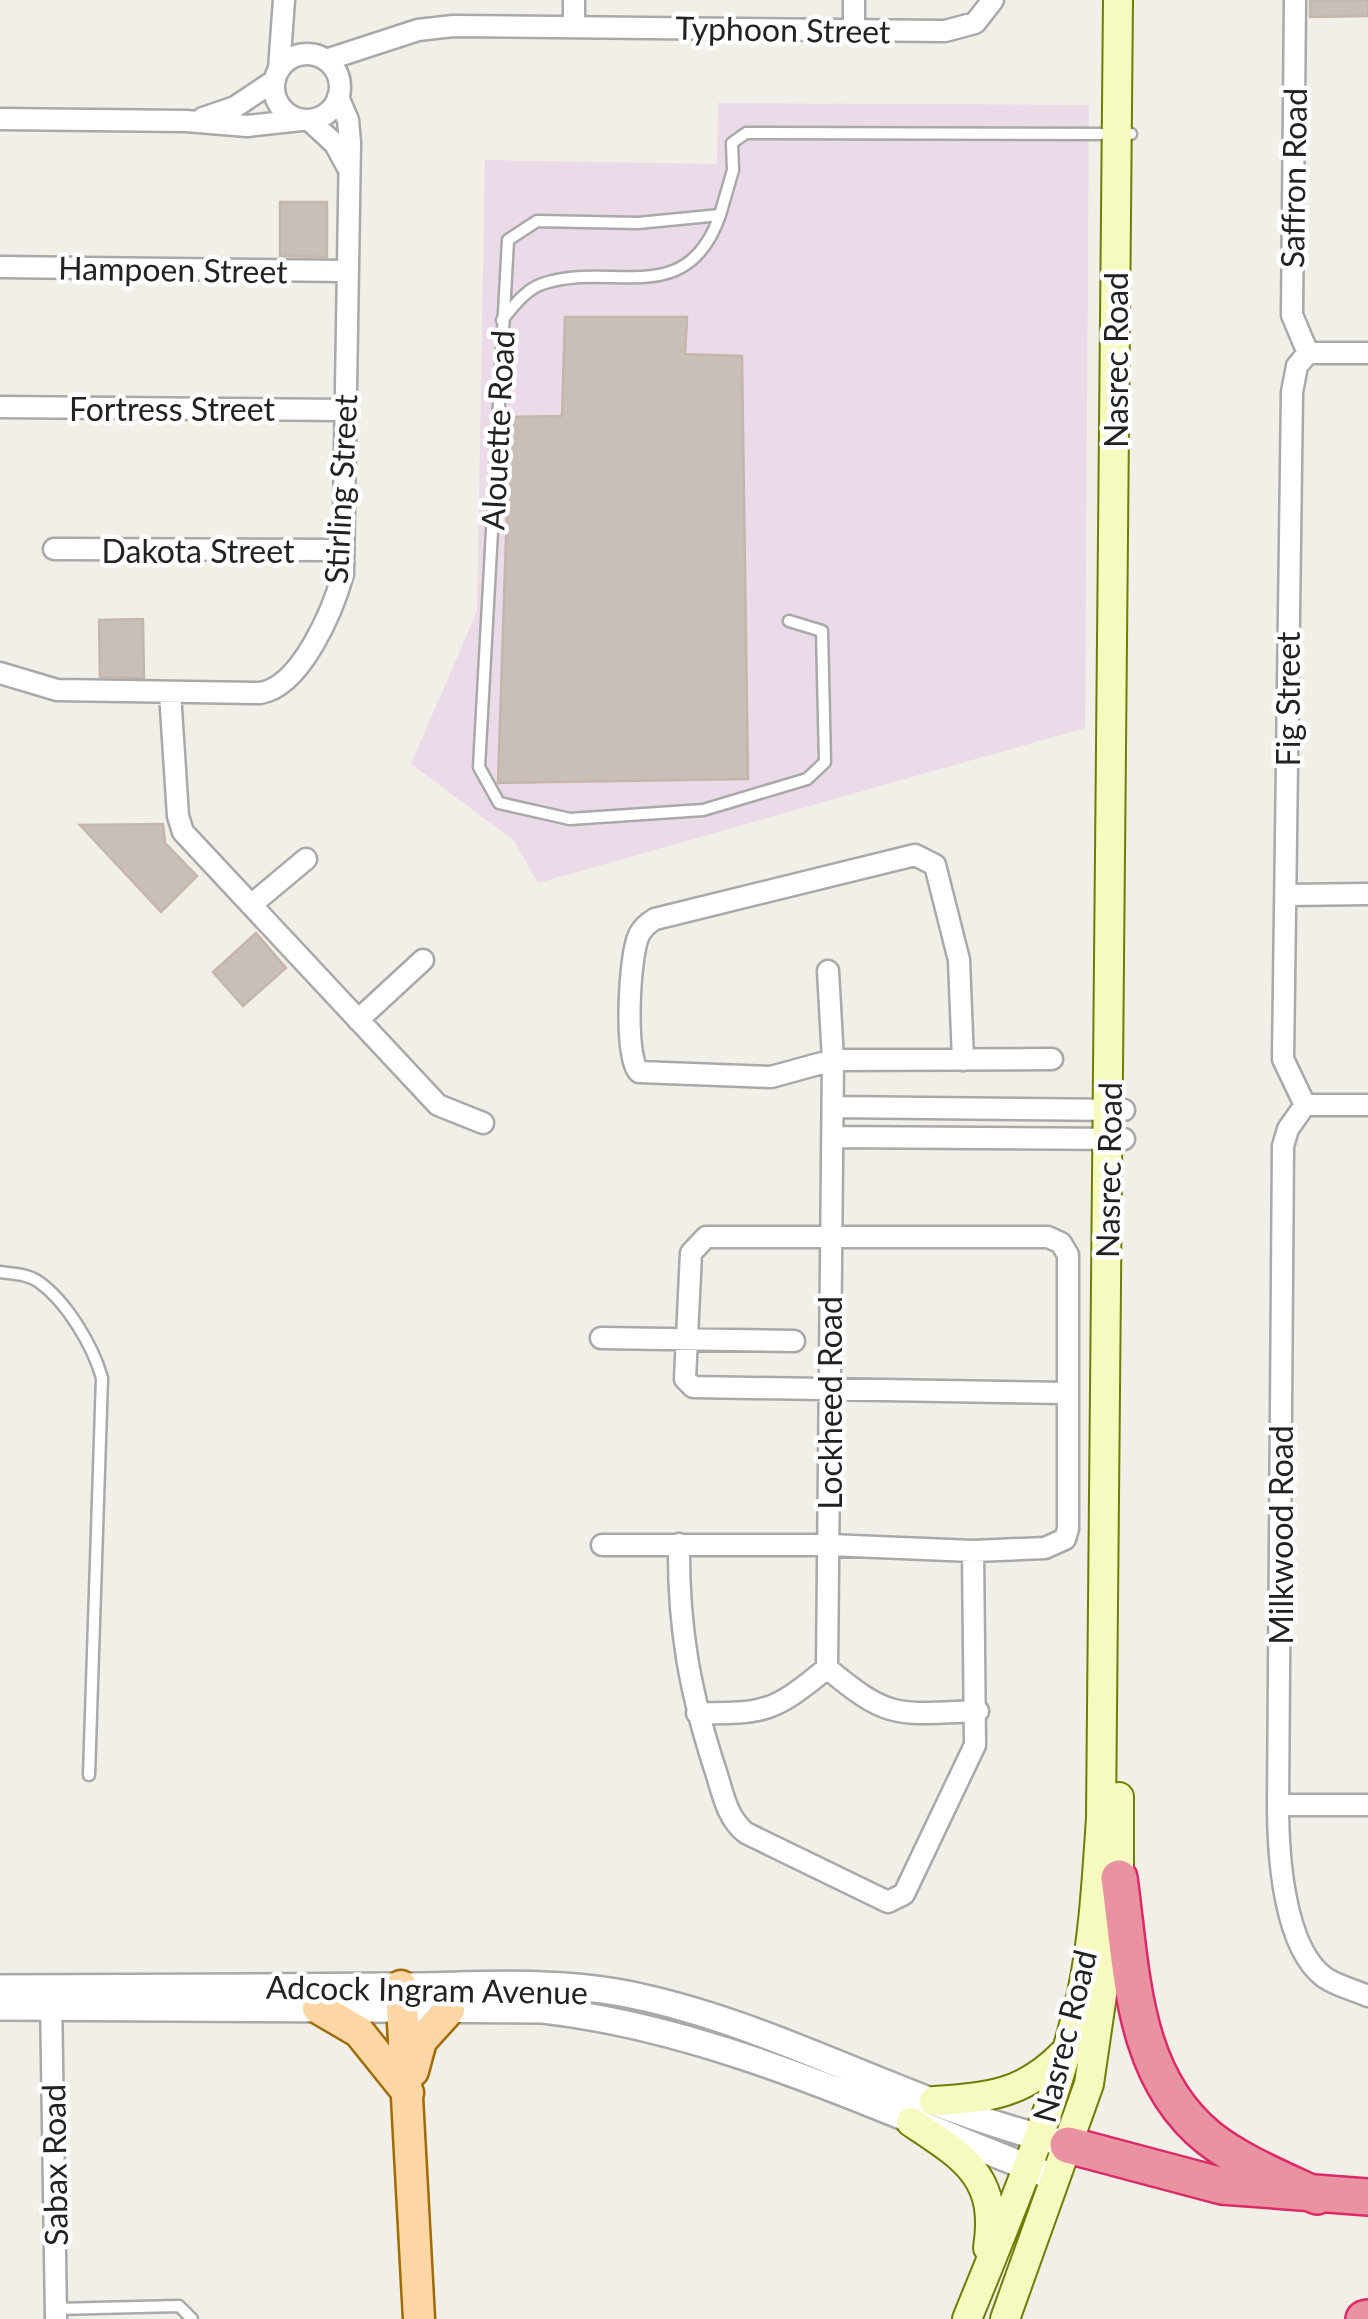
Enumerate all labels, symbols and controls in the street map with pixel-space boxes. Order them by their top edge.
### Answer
street label: Typhoon Street [675,8,891,50]
street label: Saffron Road [1272,88,1314,268]
street label: Hampoen Street [58,248,289,291]
street label: Nasrec Road [1096,272,1135,448]
street label: Alouette Road [472,329,522,531]
street label: Fortress Street [69,389,276,428]
street label: Stirling Street [316,392,364,585]
street label: Dakota Street [102,531,295,570]
street label: Fig Street [1268,631,1307,766]
street label: Nasrec Road [1087,1082,1129,1258]
street label: Lockheed Road [810,1296,849,1510]
street label: Milkwood Road [1261,1425,1300,1645]
street label: Nasrec Road [1024,1946,1104,2126]
street label: Adcock Ingram Avenue [266,1967,588,2011]
street label: Sabax Road [33,2084,75,2246]

